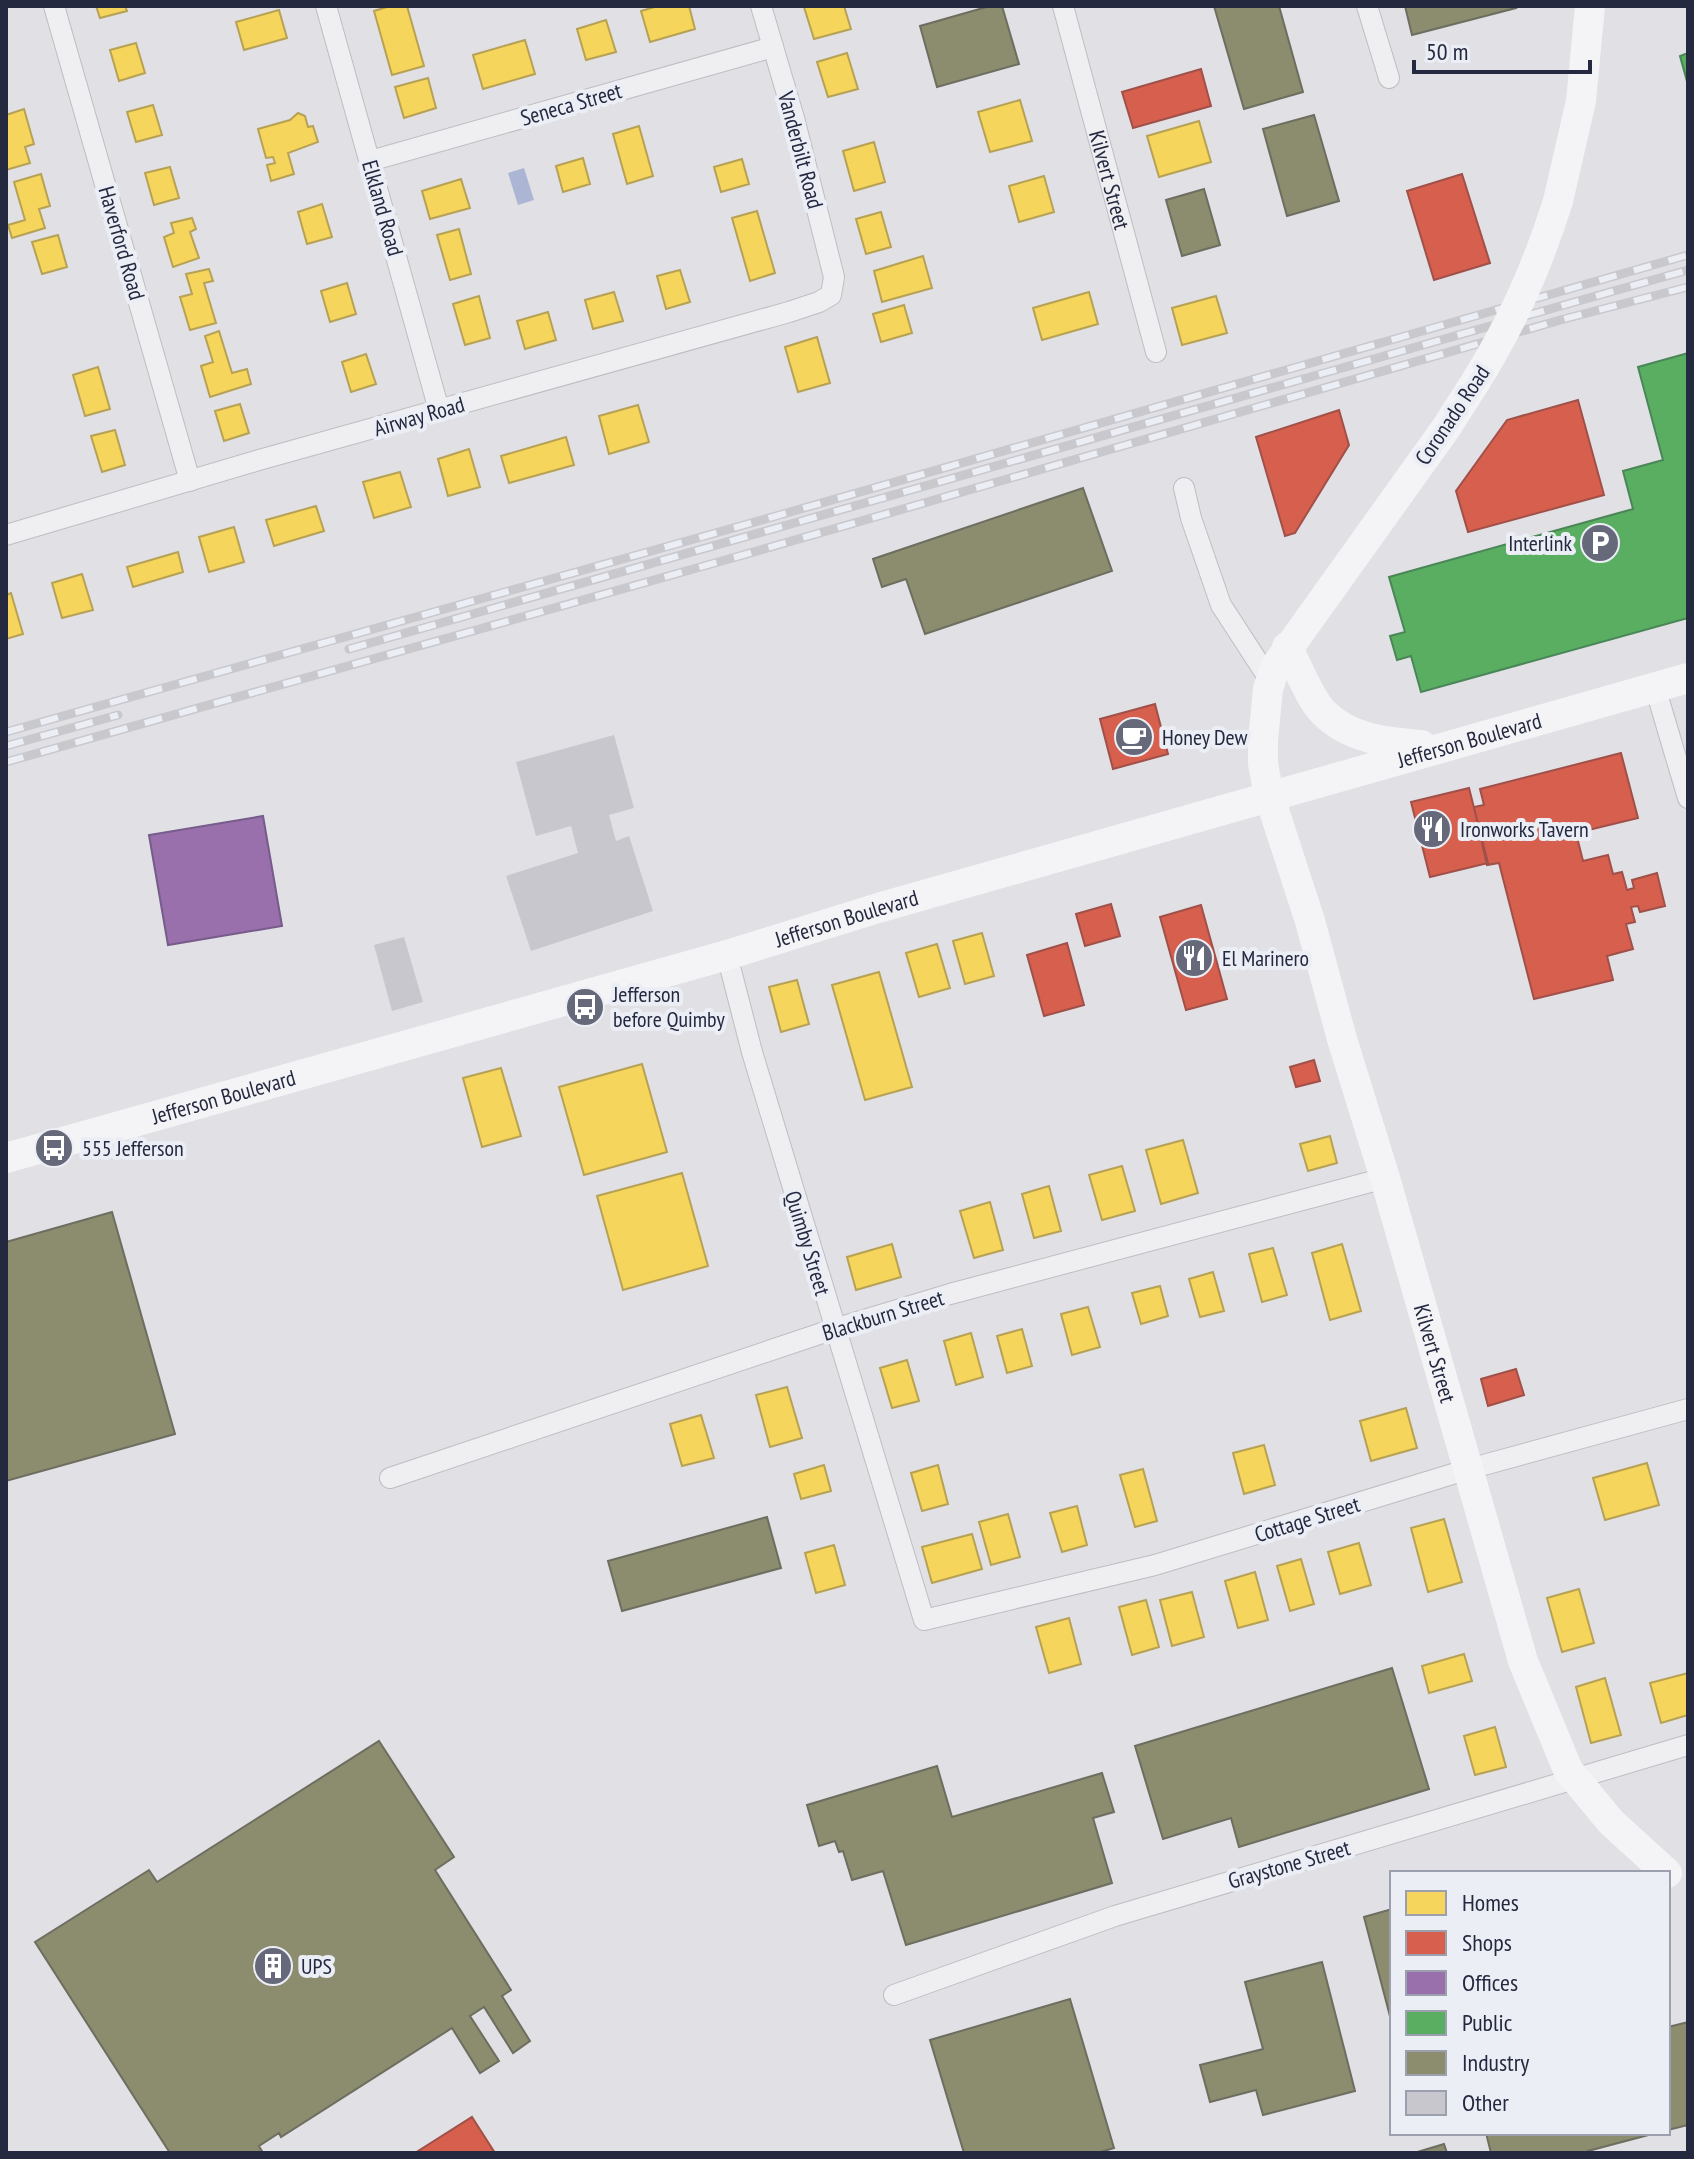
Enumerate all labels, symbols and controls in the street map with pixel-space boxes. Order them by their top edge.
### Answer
scale bar [1414,24,1590,74]
text: 50 m [1426,36,1468,67]
street label: Seneca Street [517,76,625,132]
street label: Vanderbilt Road [772,87,830,212]
street label: Kilvert Street [1083,127,1136,232]
street label: Elkland Road [356,157,410,259]
street label: Haverford Road [92,183,152,303]
street label: Coronado Road [1408,360,1496,470]
street label: Airway Road [371,390,467,442]
parking icon: Interlink [1579,522,1621,564]
place label: Interlink [1508,529,1572,557]
street label: Jefferson Boulevard [1393,706,1545,774]
cafe icon: Honey Dew [1113,716,1155,758]
place label: Honey Dew [1162,723,1247,751]
restaurant icon: Ironworks Tavern [1411,808,1453,850]
place label: Ironworks Tavern [1460,815,1589,843]
street label: Jefferson Boulevard [770,883,921,954]
restaurant icon: El Marinero [1173,937,1215,979]
place label: El Marinero [1222,944,1309,972]
place label: Jefferson before Quimby [612,980,725,1033]
bus stop icon: Jefferson before Quimby [564,986,606,1028]
street label: Jefferson Boulevard [147,1063,299,1131]
bus stop icon: 555 Jefferson [33,1127,75,1169]
place label: 555 Jefferson [82,1134,184,1162]
street label: Quimby Street [779,1187,837,1299]
street label: Blackburn Street [819,1283,947,1347]
street label: Kilvert Street [1408,1301,1462,1406]
street label: Cottage Street [1251,1490,1363,1548]
street label: Graystone Street [1225,1833,1353,1895]
legend [1390,1871,1670,2135]
text: Homes [1462,1887,1519,1918]
text: Shops [1462,1927,1512,1958]
building icon: UPS [252,1945,294,1987]
place label: UPS [301,1952,332,1980]
text: Offices [1462,1967,1518,1998]
text: Public [1462,2007,1513,2038]
text: Industry [1462,2047,1529,2078]
text: Other [1462,2087,1509,2118]

